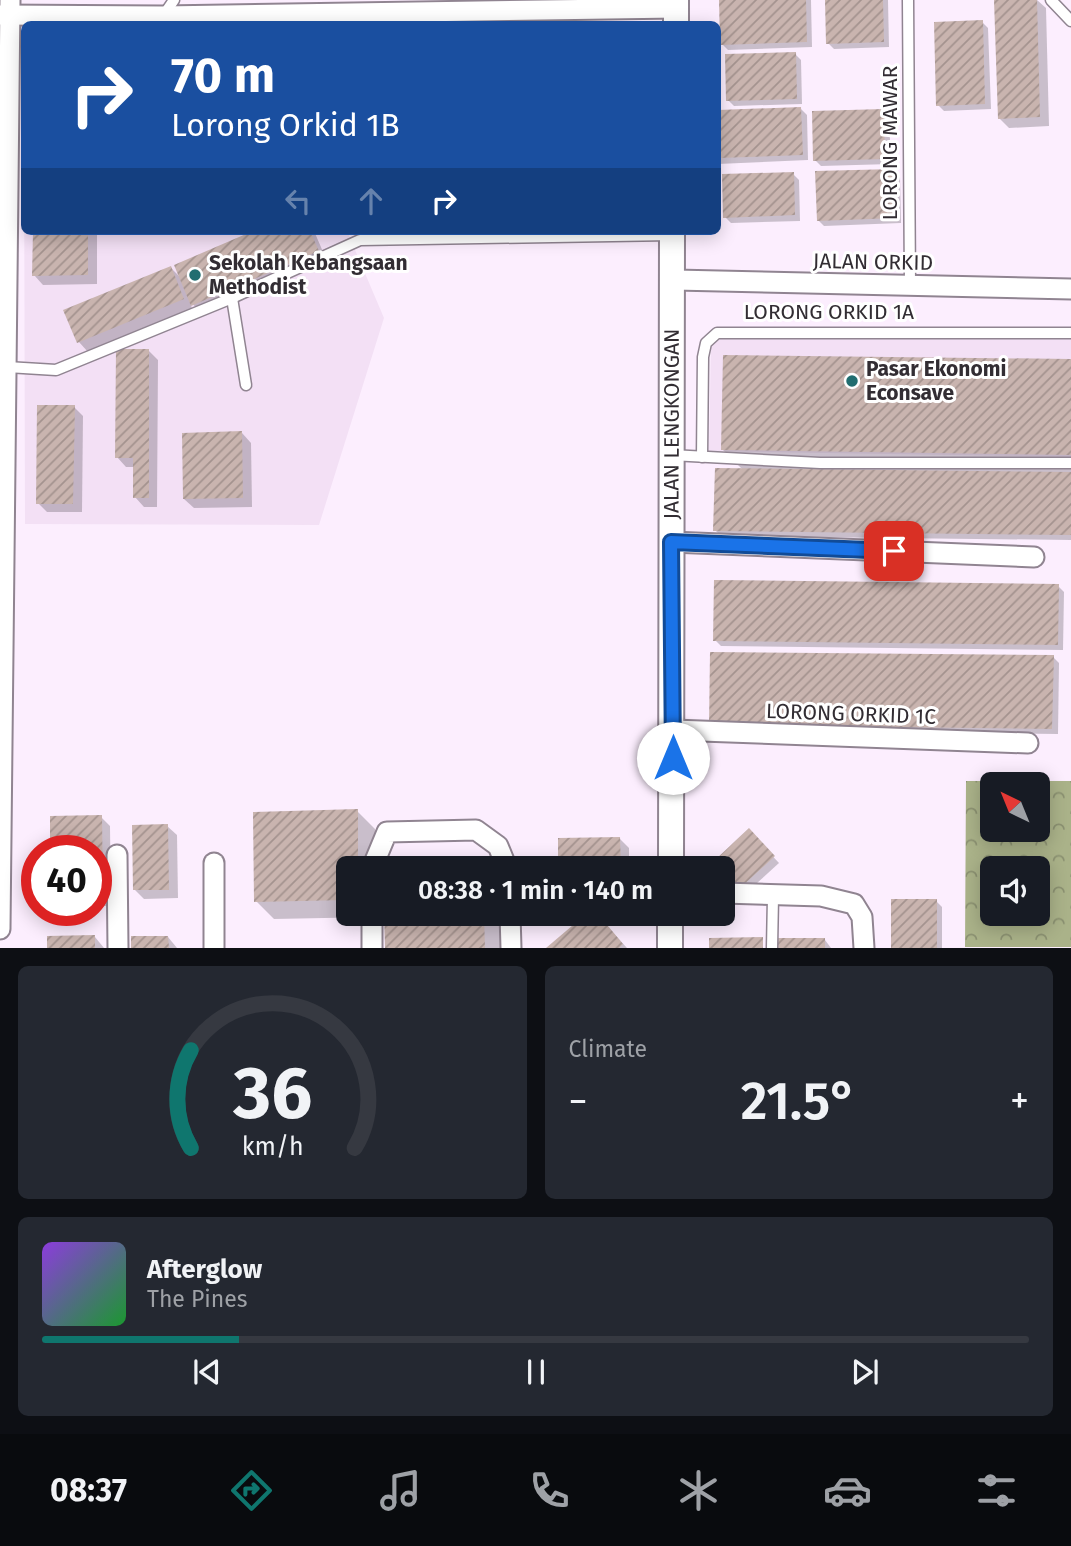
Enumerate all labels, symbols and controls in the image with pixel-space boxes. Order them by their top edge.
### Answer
text: 70 m [171,46,275,105]
icon: right [56,49,147,140]
street label: LORONG MAWAR [877,65,903,220]
text: Lorong Orkid 1B [171,106,400,144]
icon: left [279,182,317,220]
icon: ahead [352,182,390,220]
icon: right [425,182,463,220]
street label: JALAN ORKID [813,248,933,276]
place label: Sekolah Kebangsaan Methodist [209,250,408,300]
marker: Sekolah Kebangsaan Methodist [187,267,203,283]
street label: LORONG ORKID 1A [744,299,914,325]
street label: JALAN LENGKONGAN [659,329,685,519]
place label: Pasar Ekonomi Econsave [866,356,1006,406]
marker: Pasar Ekonomi Econsave [844,373,860,389]
pin [864,521,924,581]
icon: arrive [875,532,913,570]
street label: LORONG ORKID 1C [766,698,937,730]
position arrow [636,721,710,795]
north arrow [980,772,1050,842]
map controls [980,772,1050,926]
speed limit sign: 40 [21,835,112,926]
button: sound [980,856,1050,926]
text: 08:38 · 1 min · 140 m [418,875,653,906]
text: Climate [569,1035,647,1063]
text: 36 [232,1051,312,1138]
text: 21.5° [741,1070,857,1133]
text: − [569,1078,588,1124]
text: + [1010,1078,1029,1124]
text: km/h [241,1132,303,1162]
text: Afterglow [147,1254,262,1285]
text: The Pines [147,1285,248,1313]
icon: previous [188,1353,226,1391]
icon: pause [517,1353,555,1391]
icon: next [846,1353,884,1391]
icon: directions [227,1466,276,1515]
icon: music [376,1466,425,1515]
icon: phone [525,1466,574,1515]
icon: climate [674,1466,723,1515]
icon: car [823,1466,872,1515]
icon: filters [972,1466,1021,1515]
text: 08:37 [50,1471,127,1509]

